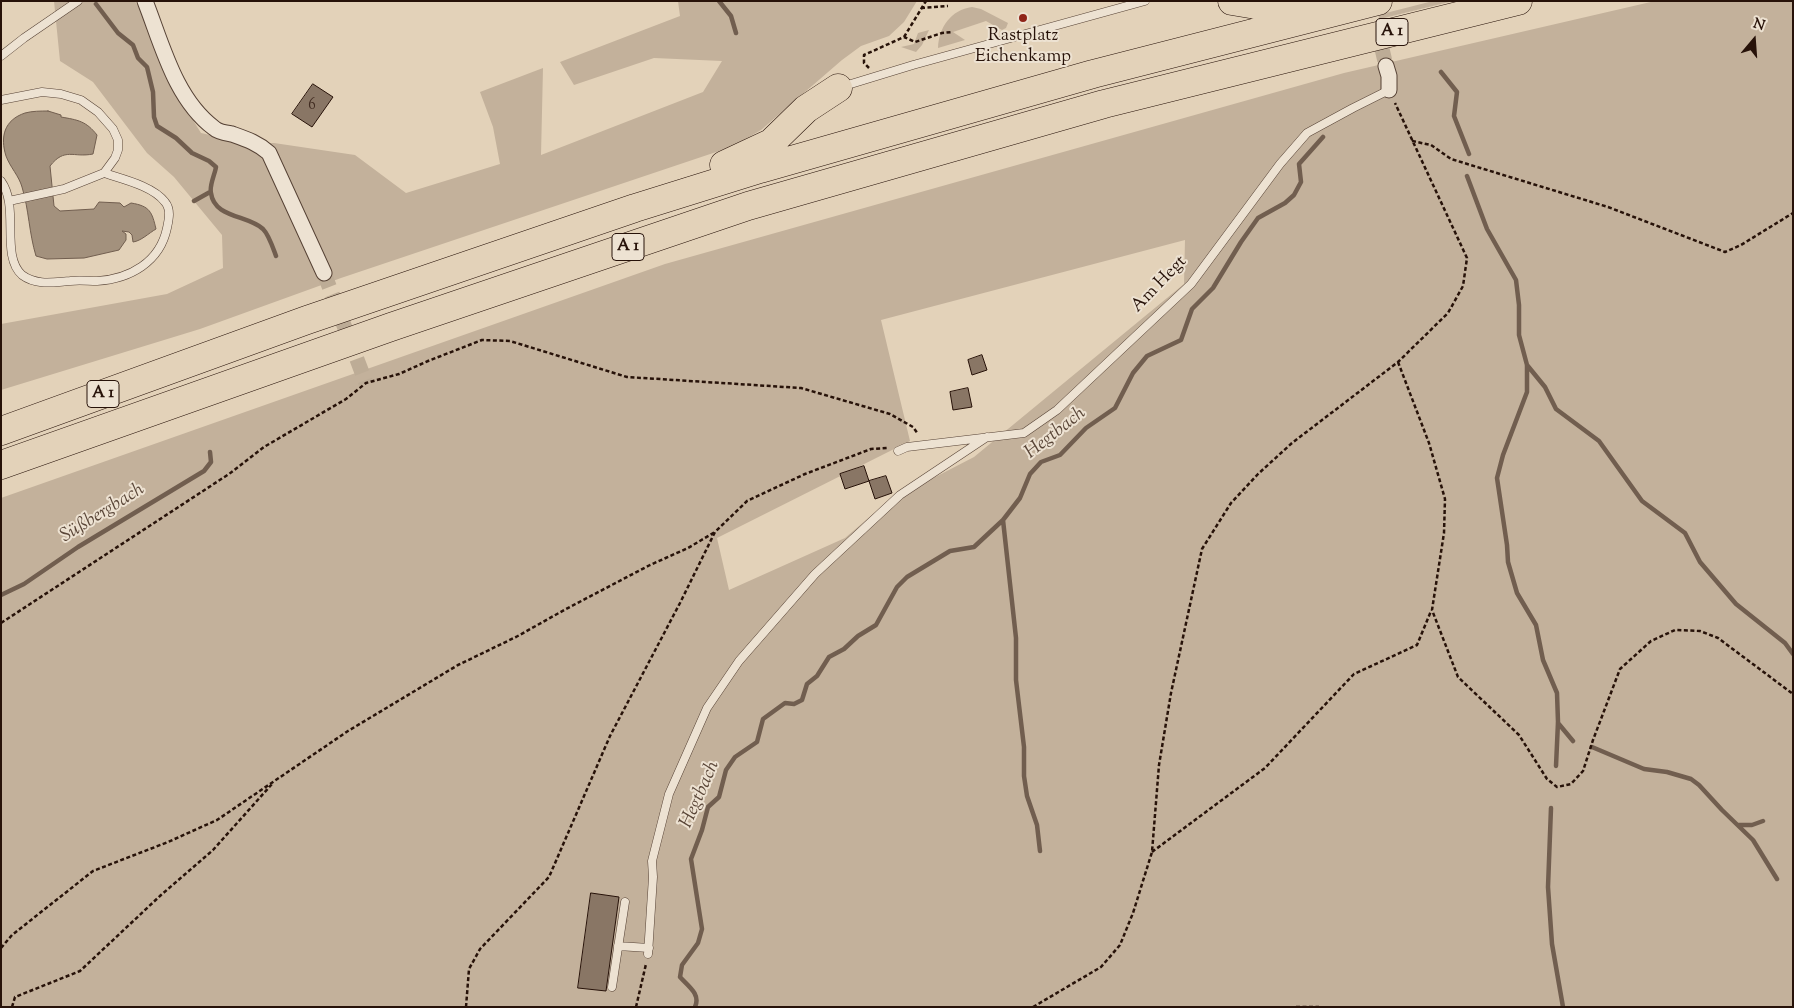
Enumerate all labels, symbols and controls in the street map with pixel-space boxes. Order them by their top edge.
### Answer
marker: Rastplatz Eichenkamp [1017,12,1029,24]
text: N [1750,14,1767,37]
north arrow [1729,15,1779,65]
road number: A 1 [1376,18,1408,46]
place label: Rastplatz Eichenkamp [975,26,1071,68]
house number: 6 [308,97,316,115]
road number: A 1 [612,233,644,260]
street label: Am Hegt [1128,252,1192,318]
road number: A 1 [87,380,119,408]
water label: Hegtbach [1021,403,1091,465]
water label: Süßbergbach [57,479,149,549]
water label: Hegtbach [676,758,726,832]

